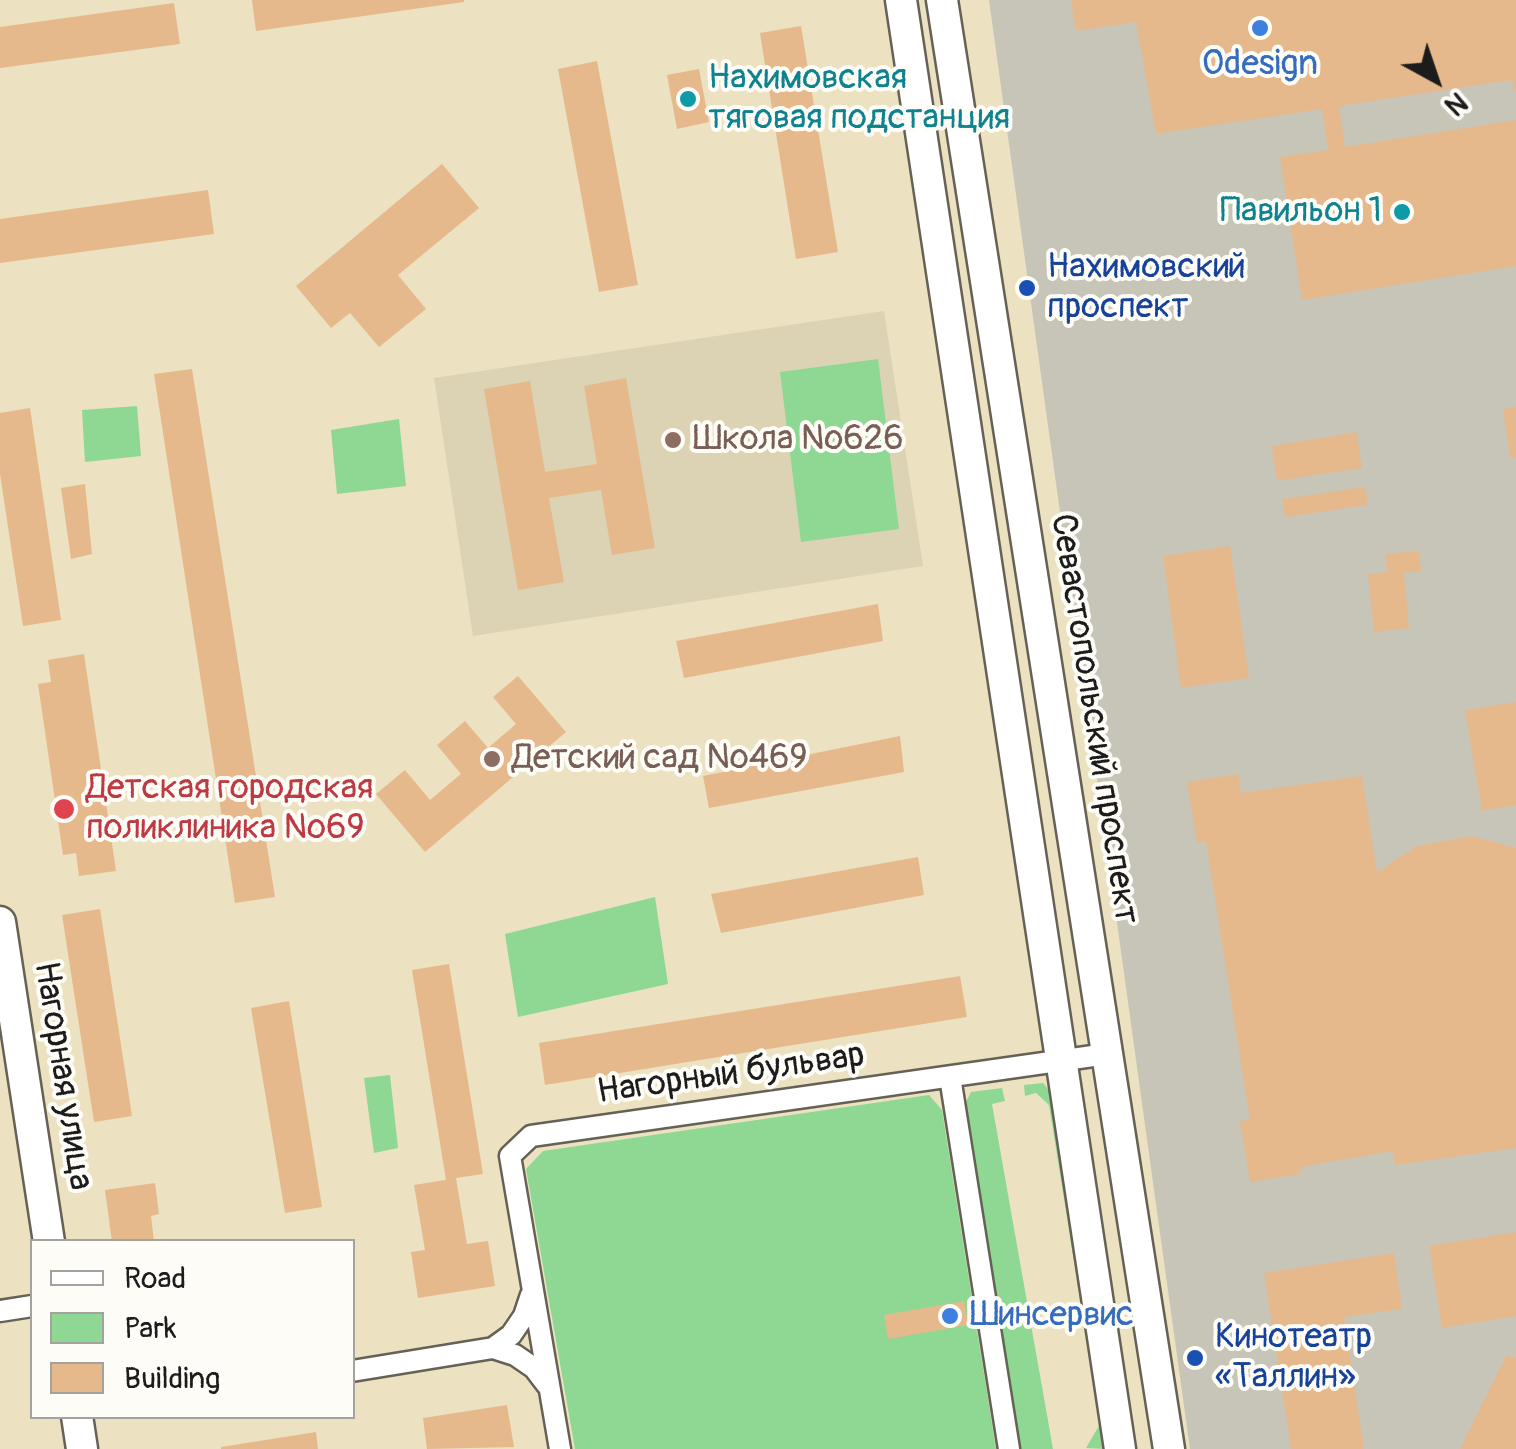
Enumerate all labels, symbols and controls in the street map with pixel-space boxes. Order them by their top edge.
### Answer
marker: Odesign [1249,17,1271,39]
north arrow [1386,30,1486,130]
place label: Odesign [1202,44,1318,86]
place label: Нахимовская тяговая подстанция [708,58,1010,140]
text: N [1437,84,1474,123]
marker: Нахимовская тяговая подстанция [677,88,699,110]
place label: Павильон 1 [1220,191,1382,233]
marker: Павильон 1 [1391,201,1413,223]
place label: Нахимовский проспект [1047,247,1246,329]
marker: Нахимовский проспект [1016,277,1038,299]
place label: Школа №626 [693,419,904,461]
marker: Школа №626 [662,429,684,451]
street label: Севастопольский проспект [1040,511,1146,927]
place label: Детский сад №469 [512,738,807,780]
marker: Детский сад №469 [481,748,503,770]
place label: Детская городская поликлиника №69 [86,768,374,850]
marker: Детская городская поликлиника №69 [51,796,77,822]
street label: Нагорная улица [23,959,101,1193]
street label: Нагорный бульвар [595,1035,867,1115]
legend [30,1239,355,1419]
text: Road [124,1260,186,1297]
place label: Шинсервис [970,1295,1134,1337]
marker: Шинсервис [939,1305,961,1327]
text: Park [124,1310,177,1347]
place label: Кинотеатр «Таллин» [1215,1317,1372,1399]
marker: Кинотеатр «Таллин» [1184,1347,1206,1369]
text: Building [124,1360,220,1397]

